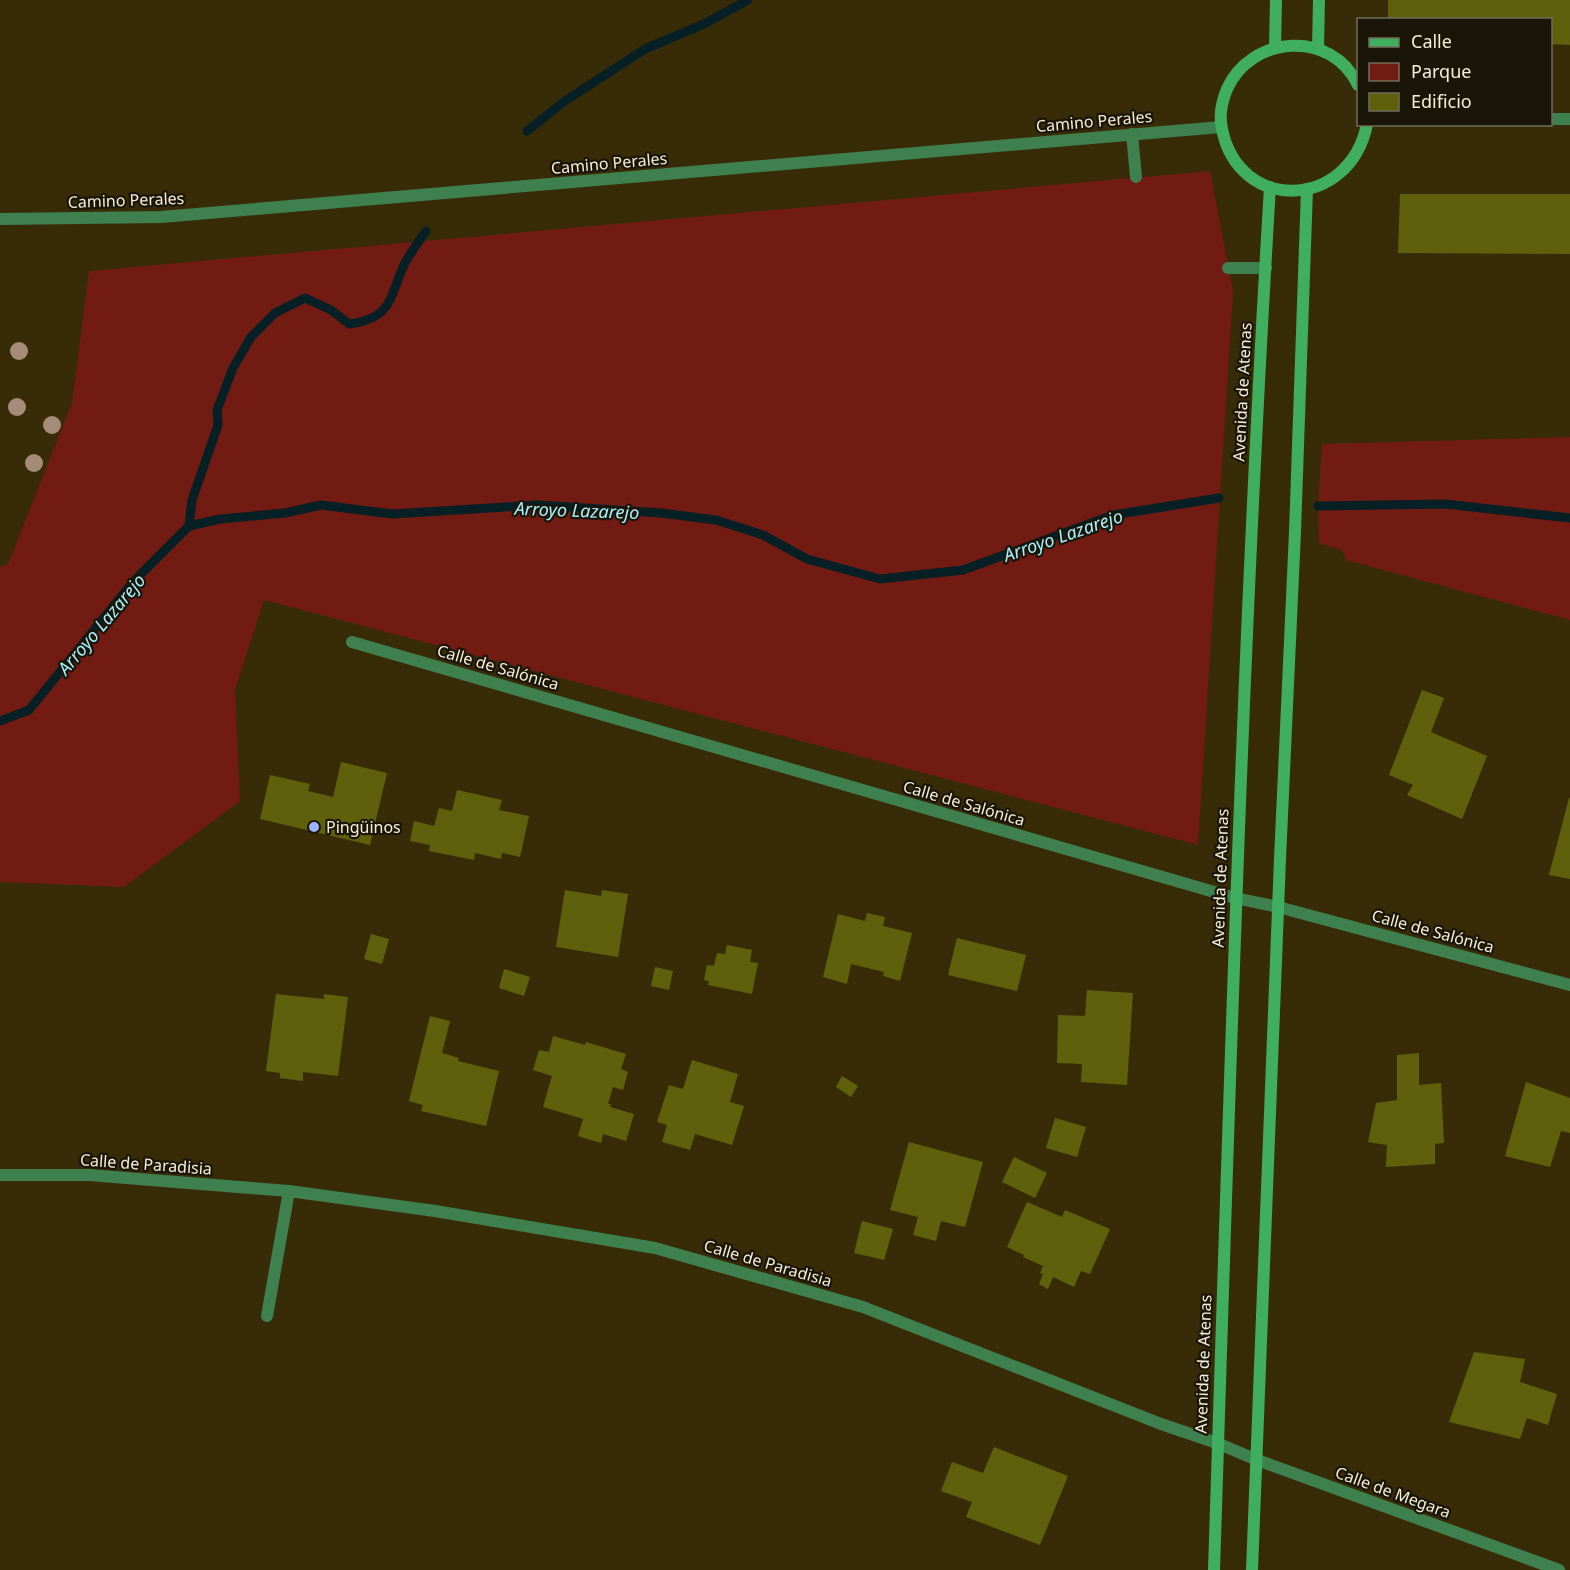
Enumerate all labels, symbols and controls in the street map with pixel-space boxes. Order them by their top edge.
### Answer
legend [1357,18,1552,126]
text: Calle [1411,29,1452,53]
text: Parque [1411,59,1471,83]
text: Edificio [1411,89,1472,113]
street label: Camino Perales [1035,105,1153,137]
street label: Camino Perales [550,147,668,179]
street label: Camino Perales [67,187,185,213]
street label: Avenida de Atenas [1227,322,1257,462]
water label: Arroyo Lazarejo [512,496,640,524]
water label: Arroyo Lazarejo [998,503,1126,567]
water label: Arroyo Lazarejo [50,569,150,681]
street label: Calle de Salónica [435,639,561,695]
street label: Calle de Salónica [901,775,1027,831]
street label: Avenida de Atenas [1207,808,1233,948]
place label: Pingüinos [326,816,401,838]
marker: Pingüinos [307,820,321,834]
street label: Calle de Salónica [1369,904,1497,958]
street label: Calle de Paradisia [79,1148,213,1180]
street label: Calle de Paradisia [701,1234,835,1292]
street label: Avenida de Atenas [1190,1294,1216,1434]
street label: Calle de Megara [1332,1461,1454,1523]

